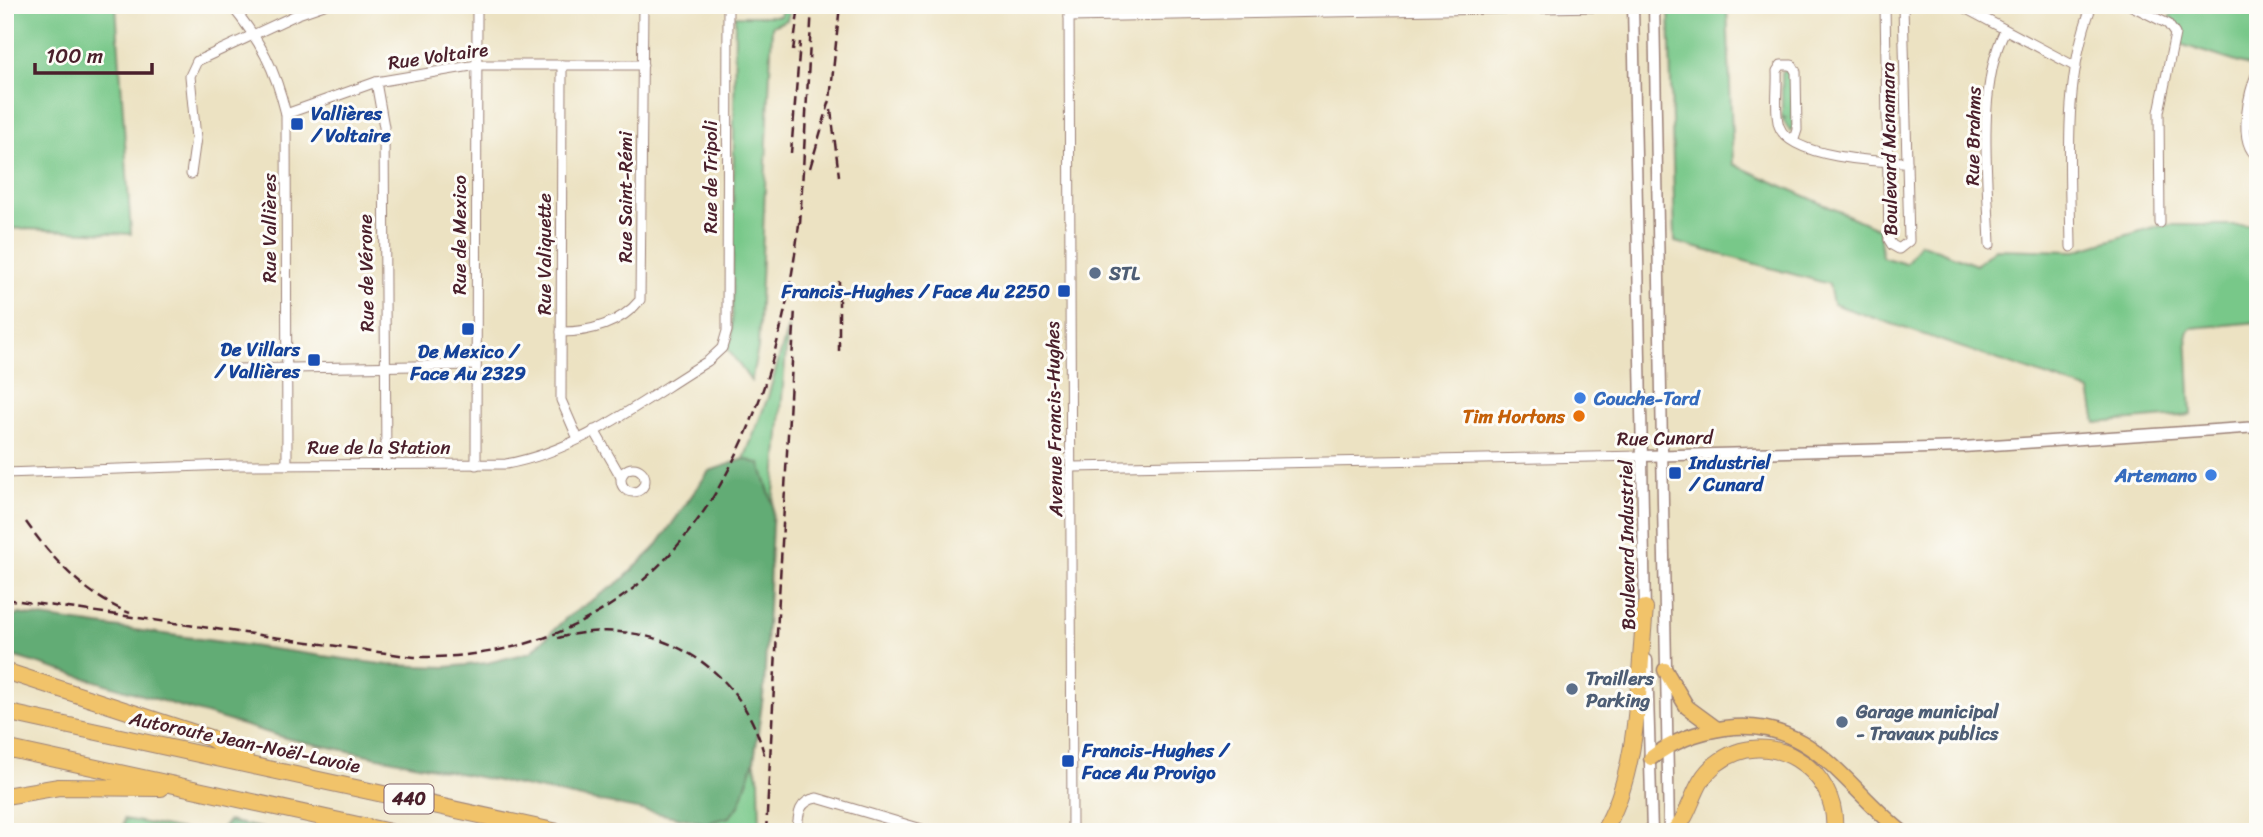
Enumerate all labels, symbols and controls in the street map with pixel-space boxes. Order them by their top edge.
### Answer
scale bar [35,32,152,76]
street label: Rue Voltaire [386,33,490,79]
text: 100 m [46,37,103,75]
street label: Boulevard Mcnamara [1871,61,1907,236]
street label: Rue Brahms [1956,86,1990,186]
place label: Vallières / Voltaire [310,97,391,152]
marker: Vallières / Voltaire [289,116,305,132]
street label: Rue de Tripoli [694,120,727,233]
street label: Rue Saint-Rémi [609,131,642,263]
street label: Rue Vallières [253,173,286,283]
street label: Rue de Mexico [443,175,476,295]
street label: Rue Valiquette [528,193,561,315]
street label: Rue de Vérone [348,214,384,332]
place label: STL [1108,257,1141,290]
marker: STL [1087,265,1103,281]
place label: Francis-Hughes / Face Au 2250 [781,275,1050,308]
marker: Francis-Hughes / Face Au 2250 [1056,283,1072,299]
marker: De Mexico / Face Au 2329 [460,321,476,337]
street label: Avenue Francis-Hughes [1036,321,1072,518]
place label: De Villars / Vallières [214,333,301,388]
place label: De Mexico / Face Au 2329 [409,335,526,390]
marker: De Villars / Vallières [306,352,322,368]
place label: Couche-Tard [1593,382,1701,415]
marker: Couche-Tard [1572,390,1588,406]
place label: Tim Hortons [1463,400,1566,433]
marker: Tim Hortons [1571,408,1587,424]
street label: Rue Cunard [1617,421,1715,455]
street label: Rue de la Station [308,431,451,464]
place label: Industriel / Cunard [1688,446,1771,501]
street label: Boulevard Industriel [1609,459,1645,630]
place label: Artemano [2114,459,2198,492]
marker: Industriel / Cunard [1667,465,1683,481]
marker: Artemano [2203,467,2219,483]
place label: Traillers Parking [1586,662,1655,717]
marker: Traillers Parking [1564,681,1580,697]
place label: Garage municipal - Travaux publics [1855,695,2000,750]
street label: Autoroute Jean-Noël-Lavoie [126,701,363,783]
marker: Garage municipal - Travaux publics [1834,714,1850,730]
place label: Francis-Hughes / Face Au Provigo [1081,734,1231,789]
marker: Francis-Hughes / Face Au Provigo [1060,753,1076,769]
road number: 440 [384,784,434,814]

